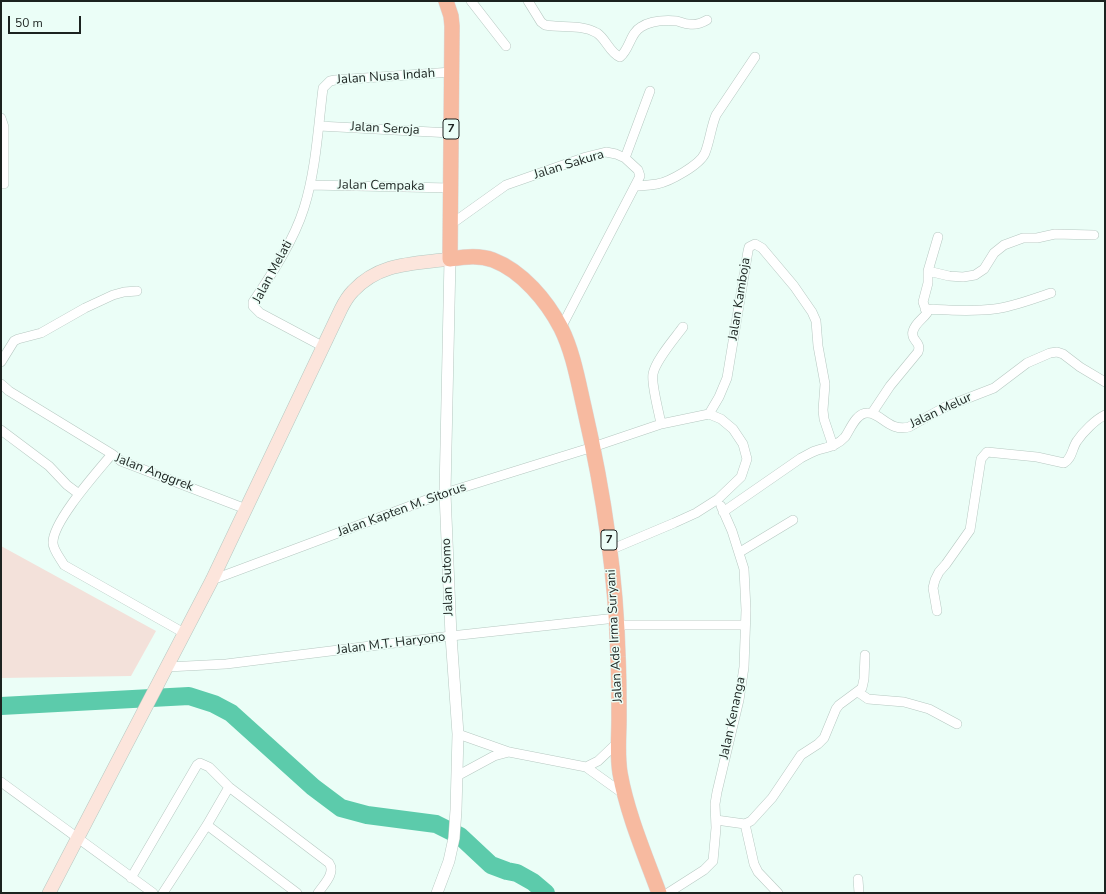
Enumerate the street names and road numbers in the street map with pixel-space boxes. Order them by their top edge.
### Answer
street label: Jalan Nusa Indah [336,66,436,88]
street label: Jalan Seroja [350,119,420,139]
road number: 7 [443,119,459,139]
street label: Jalan Sakura [532,147,606,183]
street label: Jalan Cempaka [338,177,424,195]
street label: Jalan Melati [250,238,296,306]
street label: Jalan Kamboja [726,257,754,341]
street label: Jalan Melur [908,390,974,432]
street label: Jalan Anggrek [113,451,195,495]
street label: Jalan Kapten M. Sitorus [336,479,468,541]
road number: 7 [601,530,617,550]
street label: Jalan Sutomo [439,538,457,616]
street label: Jalan Ade Irma Suryani [604,569,626,703]
street label: Jalan M.T. Haryono [336,630,446,658]
street label: Jalan Kenanga [717,675,749,761]

